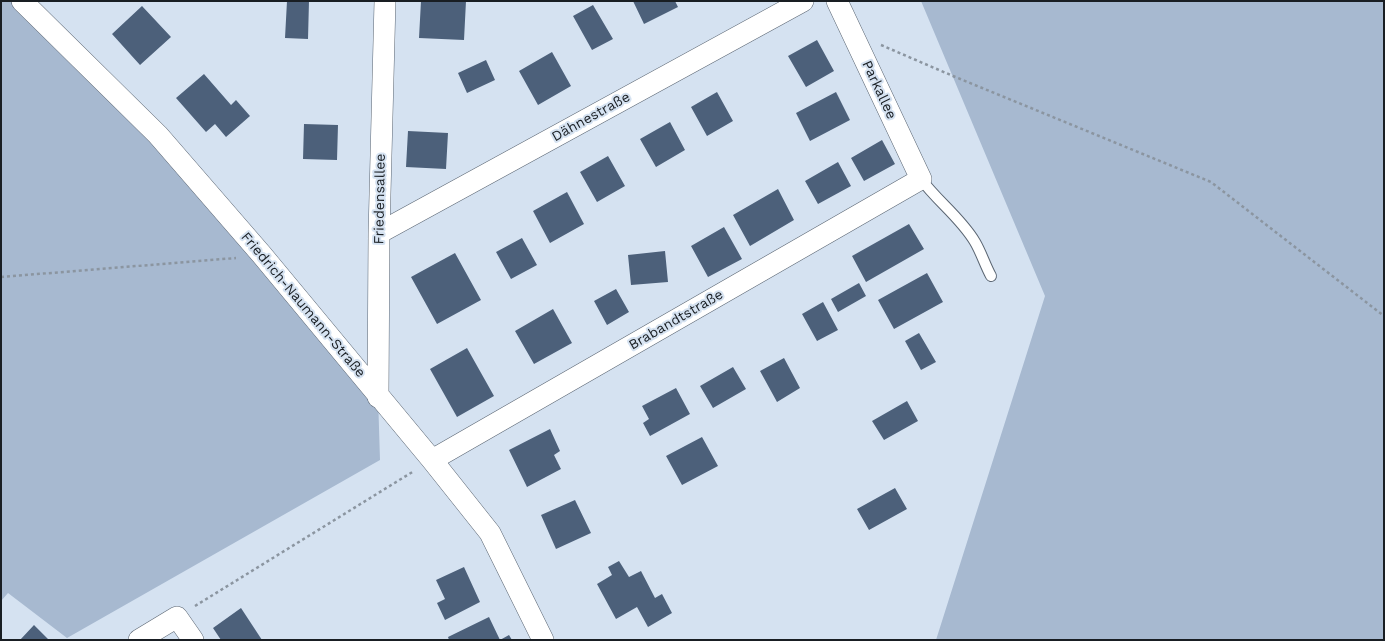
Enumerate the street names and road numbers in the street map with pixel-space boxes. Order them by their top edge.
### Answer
street label: Parkallee [858,58,900,122]
street label: Dähnestraße [549,89,633,145]
street label: Friedensallee [371,153,389,245]
street label: Friedrich-Naumann-Straße [237,229,369,381]
street label: Brabandtstraße [626,286,726,354]

